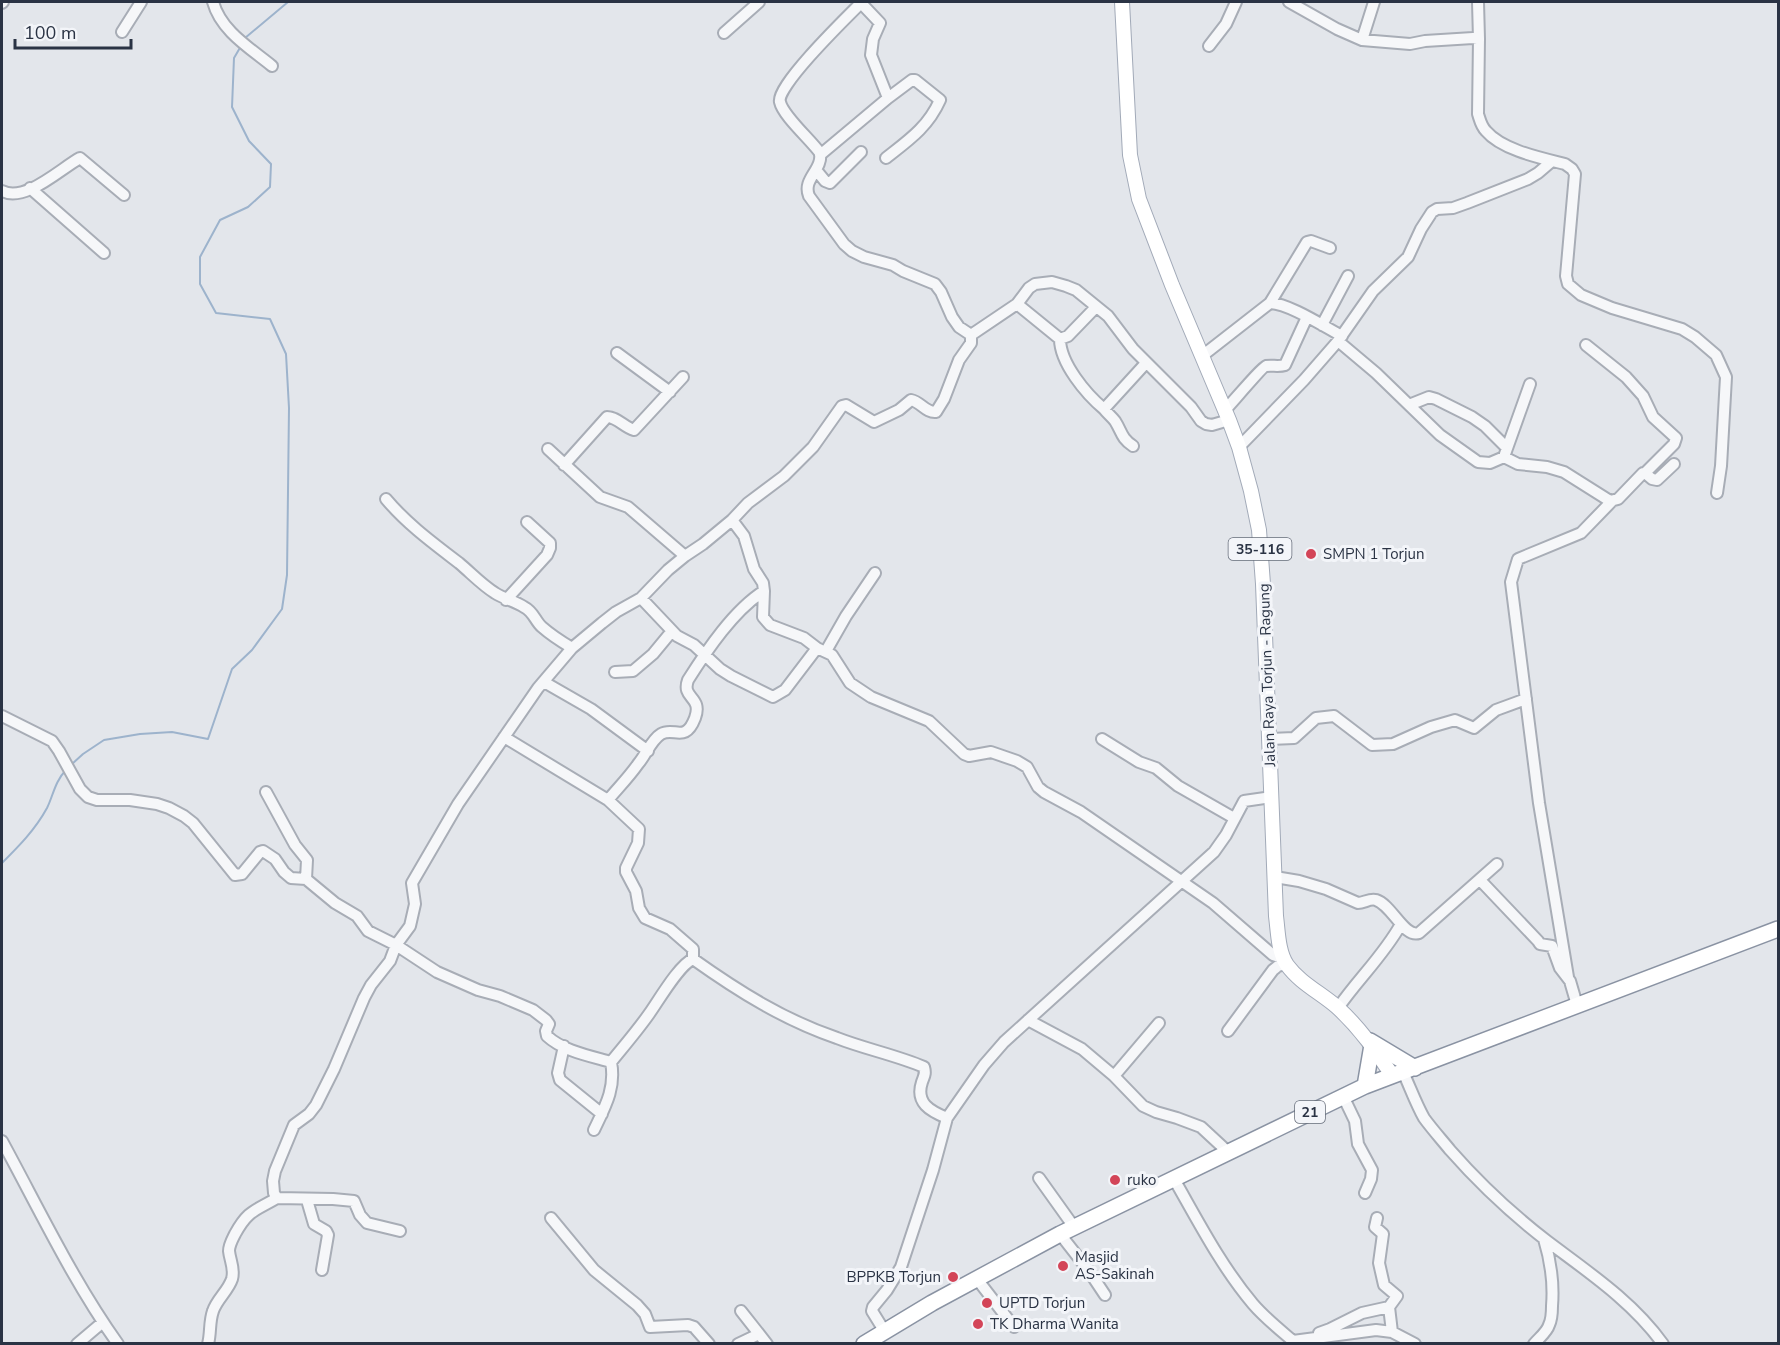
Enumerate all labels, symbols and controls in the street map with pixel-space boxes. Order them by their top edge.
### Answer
scale bar [15,12,130,50]
text: 100 m [24,21,76,45]
road number: 35-116 [1228,538,1292,560]
place label: SMPN 1 Torjun [1323,544,1424,564]
marker: SMPN 1 Torjun [1304,547,1318,561]
street label: Jalan Raya Torjun - Ragung [1254,583,1280,768]
road number: 21 [1295,1101,1325,1123]
place label: ruko [1127,1170,1156,1190]
marker: ruko [1108,1173,1122,1187]
place label: Masjid AS-Sakinah [1075,1247,1154,1284]
marker: Masjid AS-Sakinah [1056,1259,1070,1273]
place label: BPPKB Torjun [846,1267,941,1287]
marker: BPPKB Torjun [946,1270,960,1284]
place label: UPTD Torjun [999,1293,1085,1313]
marker: UPTD Torjun [980,1296,994,1310]
place label: TK Dharma Wanita [990,1314,1119,1334]
marker: TK Dharma Wanita [971,1317,985,1331]

